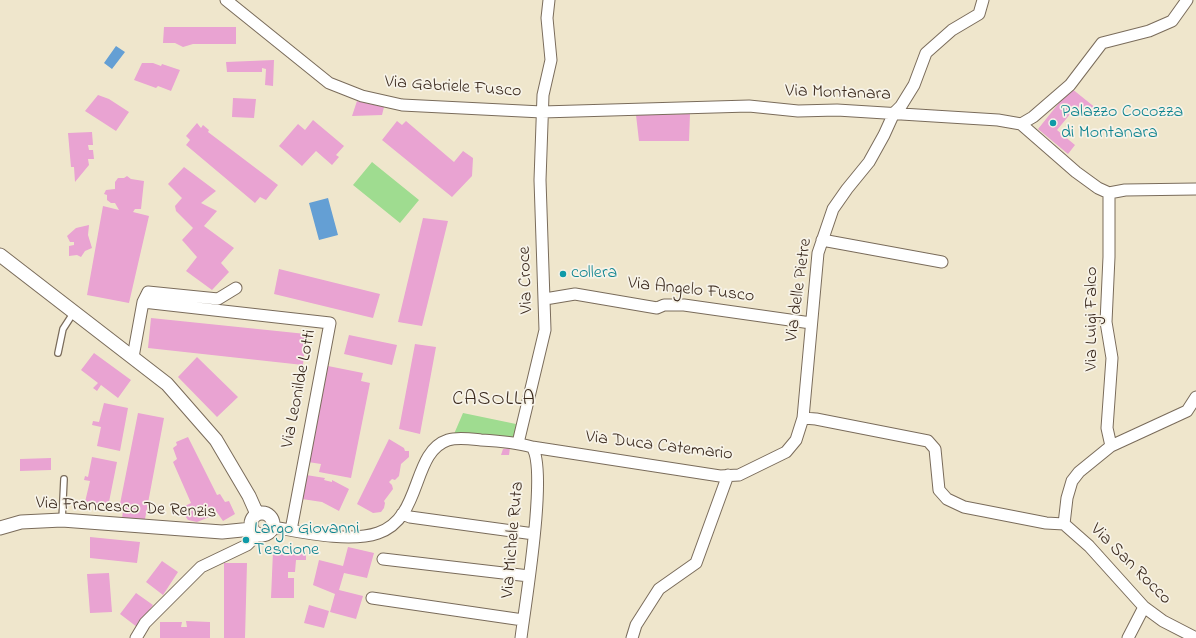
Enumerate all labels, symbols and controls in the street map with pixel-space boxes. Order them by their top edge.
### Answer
street label: Via Gabriele Fusco [384,72,522,104]
street label: Via Montanara [785,81,891,107]
place label: Palazzo Cocozza di Montanara [1061,102,1183,144]
marker: Palazzo Cocozza di Montanara [1048,118,1058,128]
street label: Via delle Pietre [782,237,818,343]
street label: Via Croce [515,246,539,314]
place label: collera [571,263,617,285]
street label: Via Luigi Falco [1082,267,1104,371]
marker: collera [558,269,568,279]
street label: Via Angelo Fusco [627,274,755,308]
street label: Via Leonilde Lotti [278,328,322,450]
district label: CASOLLA [452,389,536,413]
street label: Via Duca Catemario [584,427,734,467]
street label: Via Michele Ruta [498,481,530,599]
street label: Via Francesco De Renzis [35,493,217,525]
place label: Largo Giovanni Tescione [254,519,359,562]
street label: Via San Rocco [1085,520,1175,610]
marker: Largo Giovanni Tescione [241,535,251,545]

